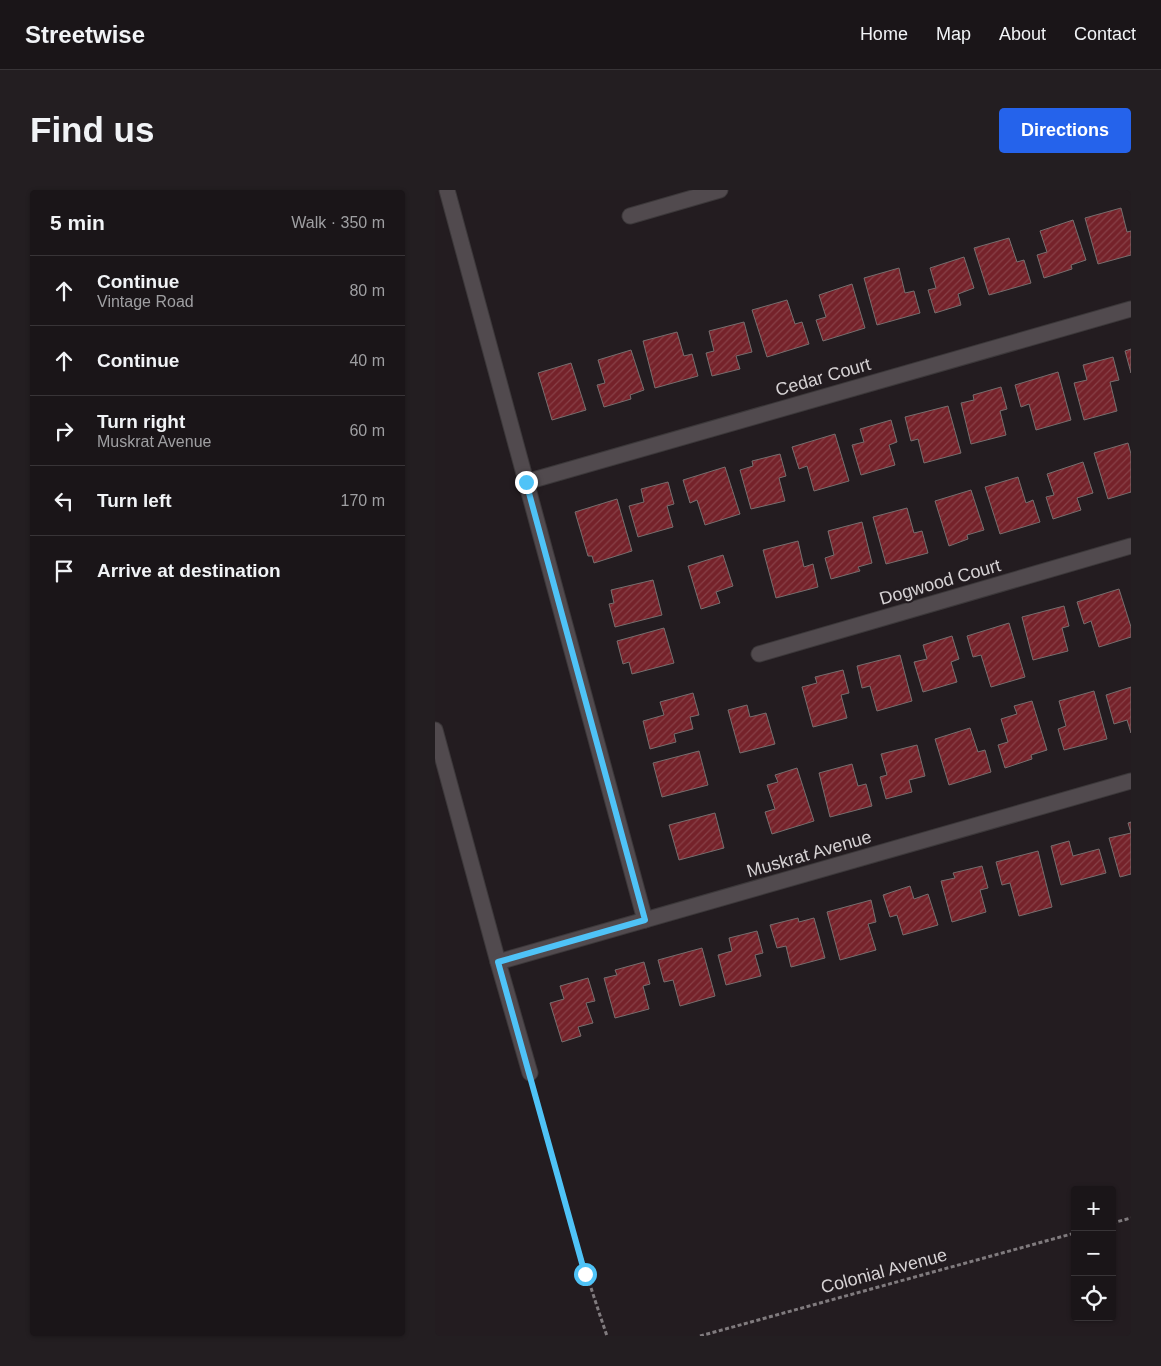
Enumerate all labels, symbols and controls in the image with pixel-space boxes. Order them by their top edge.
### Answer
text: Streetwise [25,21,145,48]
text: Home [860,24,908,44]
text: Map [936,24,971,44]
text: About [999,24,1046,44]
text: Contact [1074,24,1136,44]
button: Directions [999,108,1131,153]
text: Find us [30,110,154,149]
text: 5 min [50,211,105,234]
text: Walk · 350 m [291,214,385,231]
text: Continue [97,271,179,292]
icon: ahead [50,277,78,305]
text: 80 m [349,282,385,299]
text: Vintage Road [97,293,194,310]
icon: ahead [50,347,78,375]
text: Continue [97,350,179,371]
text: 40 m [349,352,385,369]
street label: Cedar Court [773,354,873,400]
text: Turn right [97,411,185,432]
icon: right [50,417,78,445]
text: 60 m [349,422,385,439]
text: Muskrat Avenue [97,433,211,450]
route end [515,471,538,494]
icon: left [50,487,78,515]
text: Turn left [97,490,172,511]
text: 170 m [341,492,385,509]
street label: Dogwood Court [877,555,1003,609]
icon: arrive [50,557,78,585]
text: Arrive at destination [97,560,281,581]
street label: Muskrat Avenue [744,827,874,881]
map controls [1071,1186,1116,1321]
button: + [1071,1186,1116,1231]
button: − [1071,1231,1116,1276]
street label: Colonial Avenue [819,1245,949,1297]
route start [574,1263,597,1286]
button: locate [1071,1276,1116,1321]

